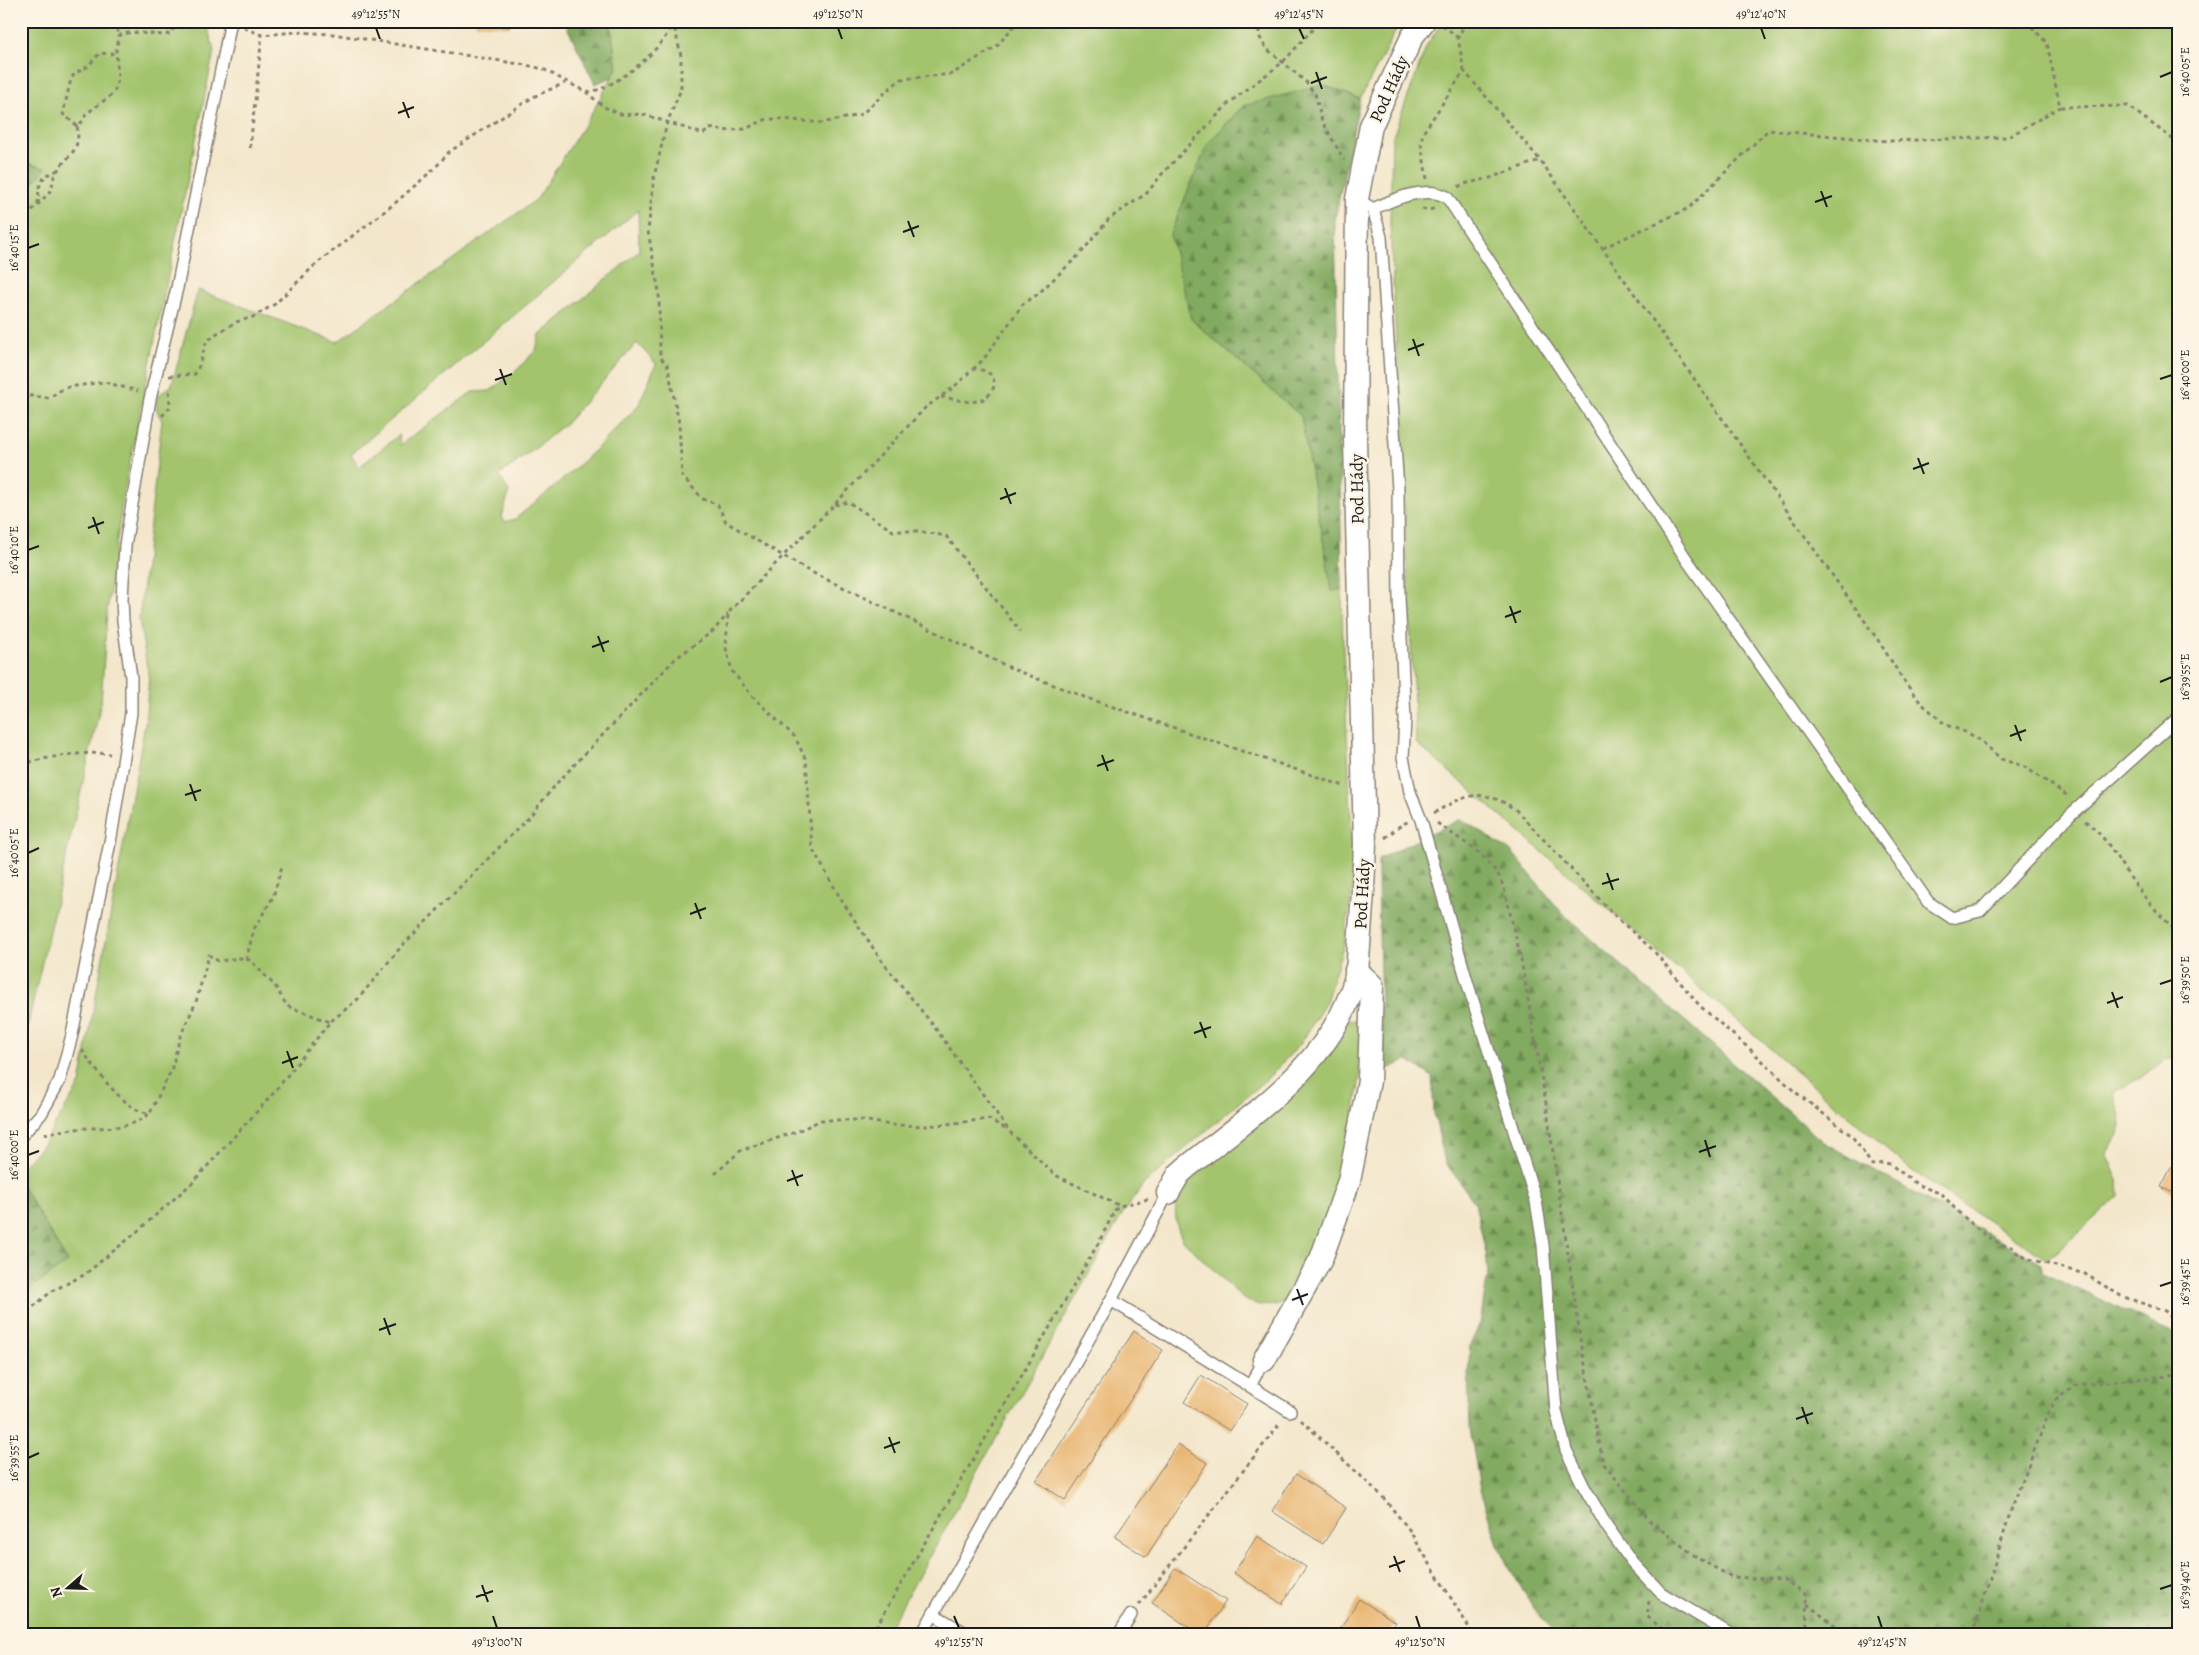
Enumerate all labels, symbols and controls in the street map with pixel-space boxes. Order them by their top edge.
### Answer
text: 49°12'55"N [352,6,401,22]
text: 49°12'50"N [813,6,863,22]
text: 49°12'45"N [1274,6,1324,22]
text: 49°12'40"N [1736,6,1787,22]
text: 16°40'05"E [2177,47,2193,97]
street label: Pod Hády [1364,51,1415,126]
text: 16°40'15"E [6,224,22,272]
text: 16°40'00"E [2177,350,2193,400]
street label: Pod Hády [1344,453,1370,525]
text: 16°40'10"E [6,526,22,574]
text: 16°39'55"E [2177,654,2193,700]
text: 16°40'05"E [6,828,22,878]
street label: Pod Hády [1348,857,1376,930]
text: 16°39'50"E [2177,956,2193,1004]
text: 16°40'00"E [6,1130,22,1180]
text: 16°39'45"E [2177,1258,2193,1306]
text: 16°39'55"E [6,1435,22,1481]
text: 16°39'40"E [2177,1561,2193,1609]
north arrow [42,1562,92,1612]
text: N [46,1584,67,1600]
text: 49°13'00"N [472,1634,523,1650]
text: 49°12'55"N [935,1634,984,1650]
text: 49°12'50"N [1395,1634,1445,1650]
text: 49°12'45"N [1857,1634,1907,1650]

